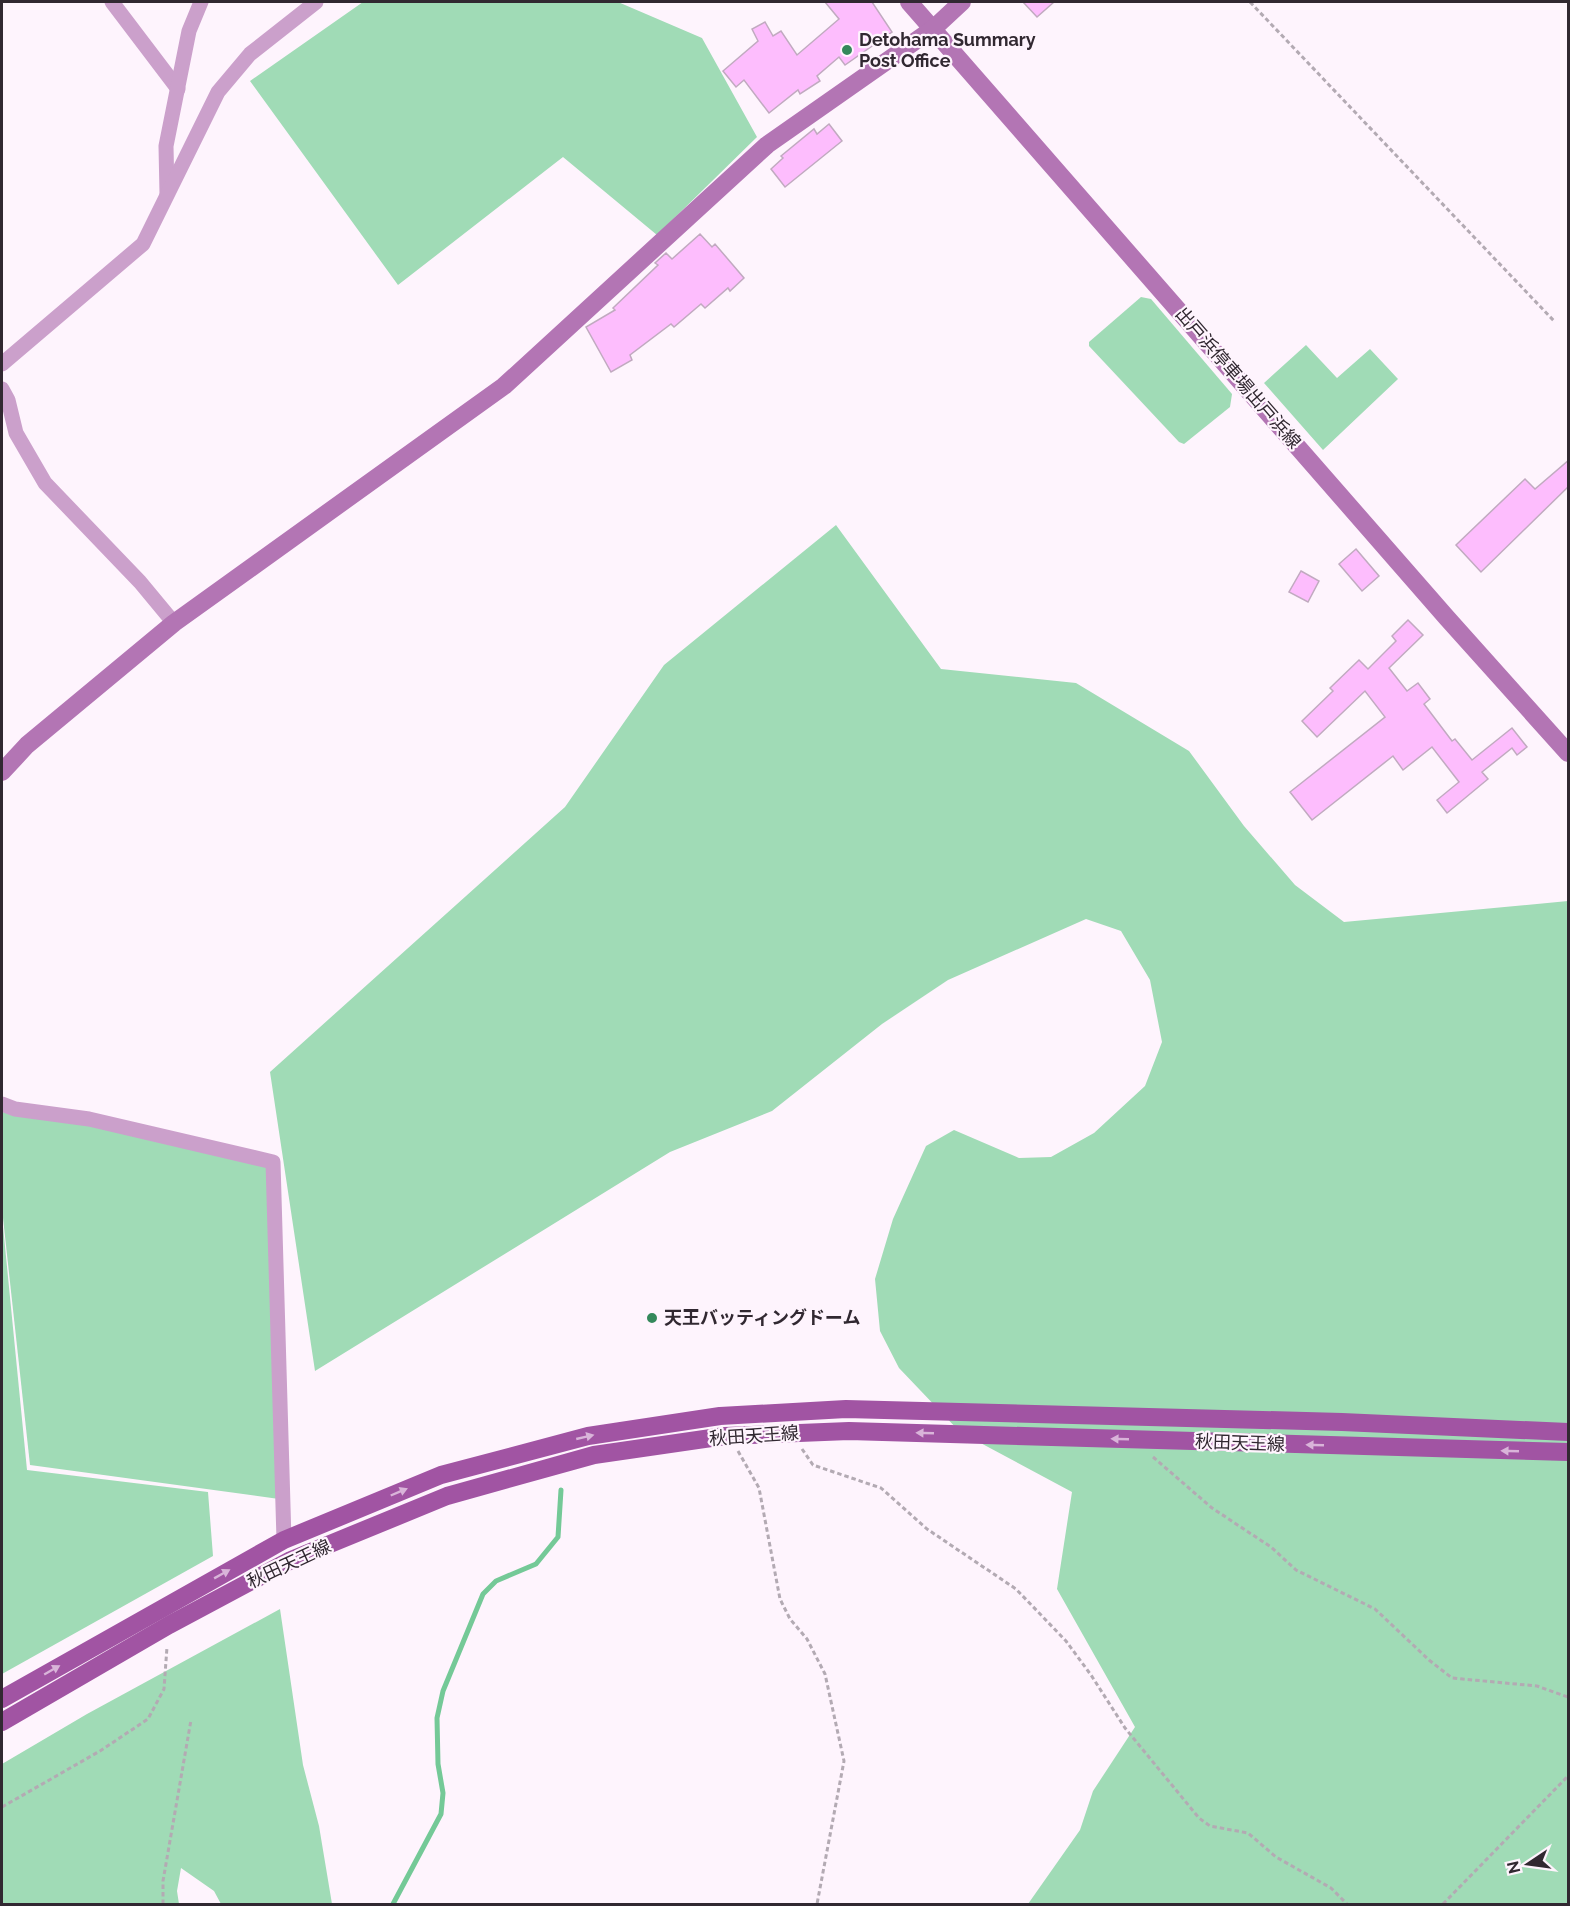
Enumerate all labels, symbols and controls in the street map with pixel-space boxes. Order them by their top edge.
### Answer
place label: Detohama Summary Post Office [859,29,1036,71]
marker: Detohama Summary Post Office [840,43,854,57]
street label: 出戸浜停車場出戸浜線 [1171,303,1305,452]
place label: 天王バッティングドーム [664,1307,860,1328]
marker: 天王バッティングドーム [645,1311,659,1325]
street label: 秋田天王線 [708,1422,800,1449]
one-way arrow [916,1428,935,1438]
street label: 秋田天王線 [1195,1430,1285,1455]
one-way arrow [576,1431,595,1441]
one-way arrow [1111,1434,1130,1444]
one-way arrow [1306,1440,1325,1449]
one-way arrow [1501,1446,1520,1455]
one-way arrow [390,1487,408,1497]
street label: 秋田天王線 [244,1535,334,1592]
one-way arrow [214,1569,231,1579]
one-way arrow [44,1665,61,1675]
north arrow [1498,1834,1558,1894]
text: N [1503,1859,1525,1875]

